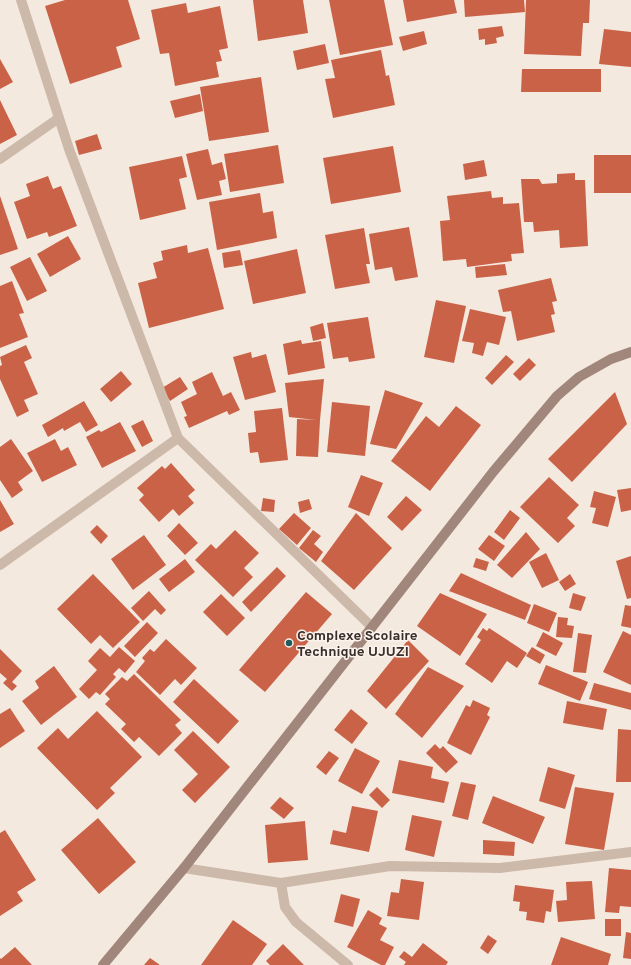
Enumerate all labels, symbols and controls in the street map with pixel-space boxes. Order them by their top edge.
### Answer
place label: Complexe Scolaire Technique UJUZI [297,628,418,661]
marker: Complexe Scolaire Technique UJUZI [284,638,294,648]

